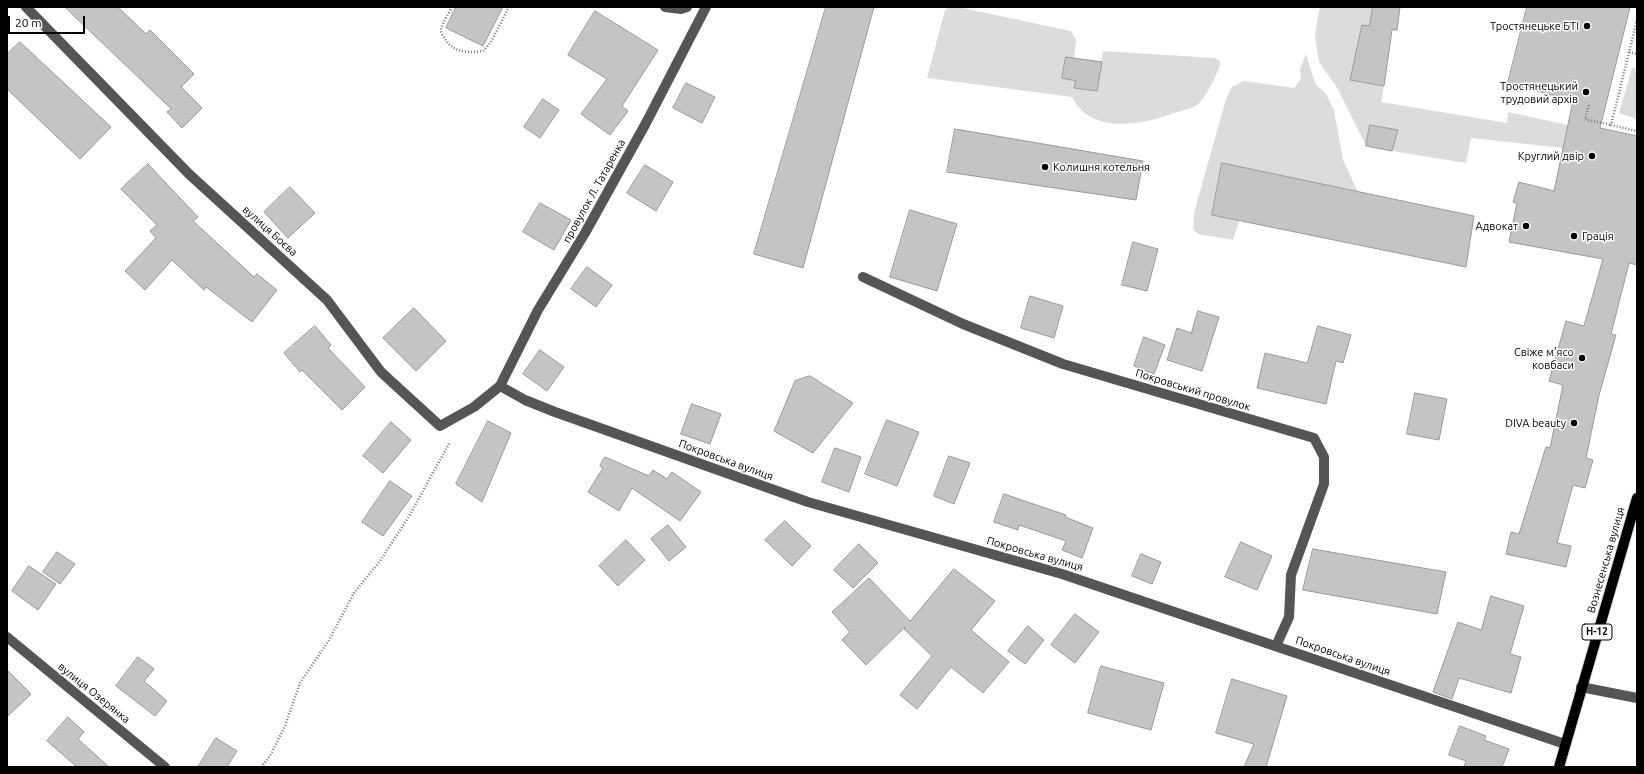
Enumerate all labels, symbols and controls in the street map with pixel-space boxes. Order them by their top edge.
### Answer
scale bar [10,8,87,34]
text: 20 m [15,16,42,29]
place label: Тростянецьке БТІ [1490,19,1579,33]
marker: Тростянецьке БТІ [1582,21,1592,31]
place label: Тростянецький трудовий архів [1500,79,1578,105]
marker: Тростянецький трудовий архів [1581,87,1591,97]
street label: провулок Л. Татаренка [560,137,628,245]
place label: Круглий двір [1518,149,1584,163]
marker: Круглий двір [1587,151,1597,161]
place label: Колишня котельня [1053,160,1150,174]
marker: Колишня котельня [1040,162,1050,172]
street label: вулиця Боєва [240,203,300,259]
place label: Адвокат [1475,219,1518,233]
marker: Адвокат [1521,221,1531,231]
place label: Грація [1582,229,1614,243]
marker: Грація [1569,231,1579,241]
place label: Свіже м'ясо ковбаси [1514,345,1574,371]
marker: Свіже м'ясо ковбаси [1577,353,1587,363]
street label: Покровський провулок [1134,366,1252,414]
place label: DIVA beauty [1505,416,1566,430]
marker: DIVA beauty [1569,418,1579,428]
street label: Покровська вулиця [677,437,775,483]
street label: Вознесенська вулиця [1585,505,1627,615]
street label: Покровська вулиця [985,534,1085,574]
road number: Н-12 [1582,624,1612,640]
street label: Покровська вулиця [1294,634,1392,678]
street label: вулиця Озерянка [55,660,133,726]

